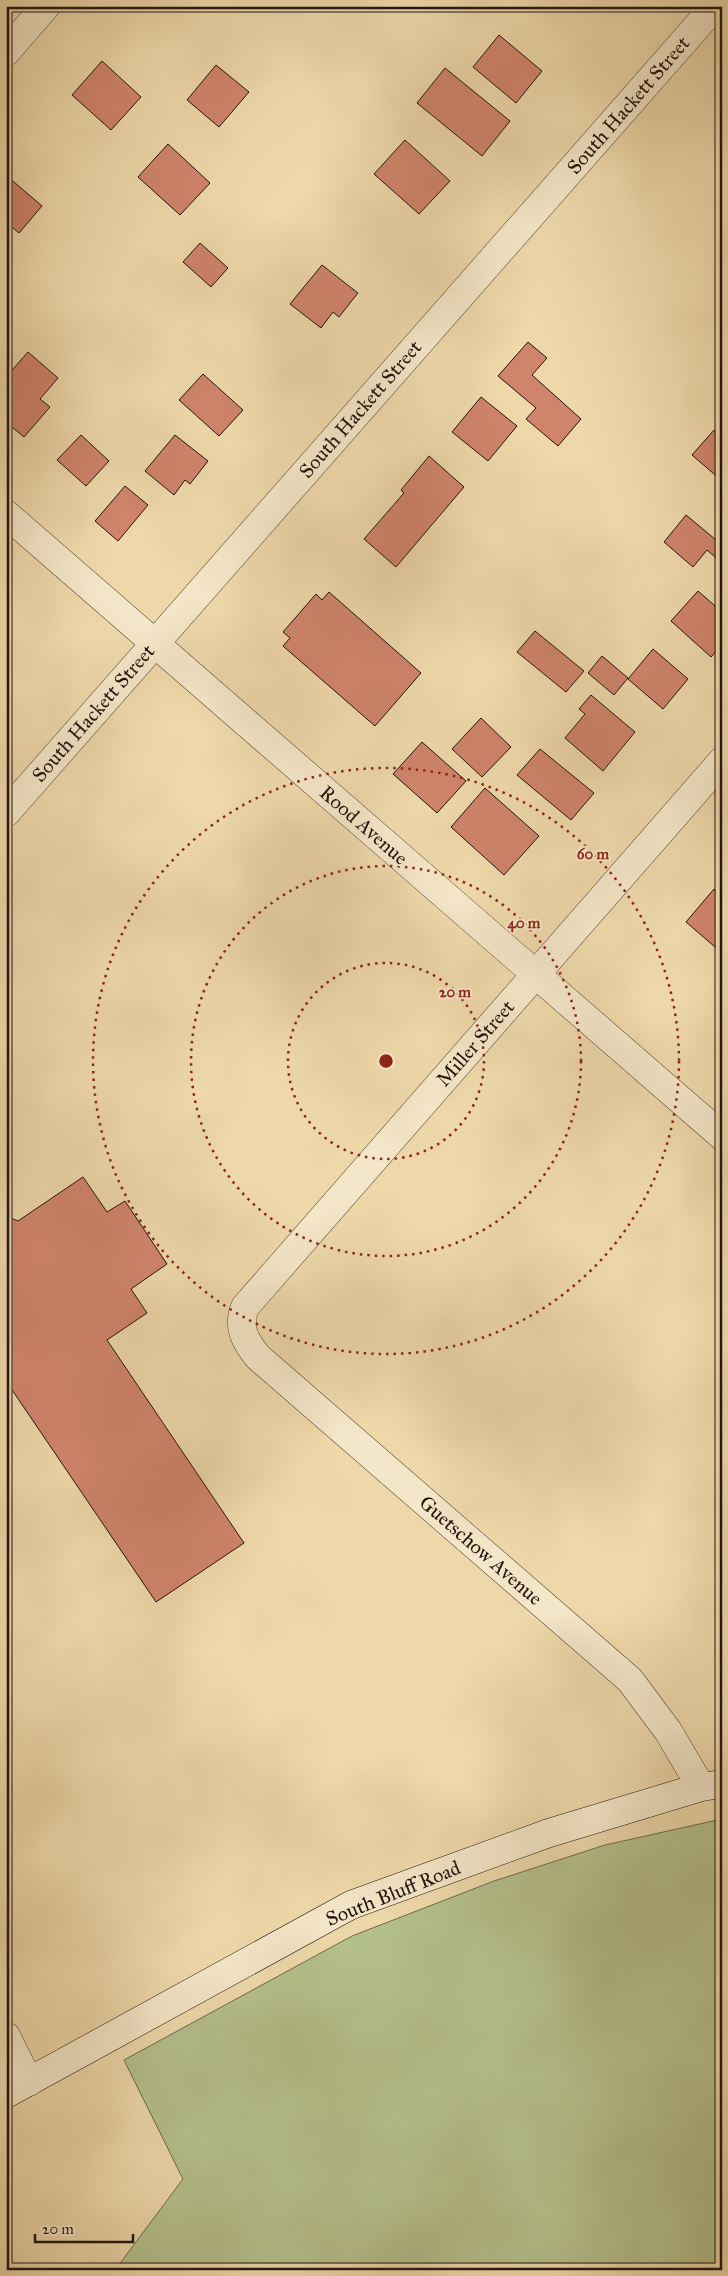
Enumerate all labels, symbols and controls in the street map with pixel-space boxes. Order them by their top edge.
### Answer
street label: South Hackett Street [562,31,694,179]
street label: South Hackett Street [294,335,426,483]
street label: South Hackett Street [27,639,159,787]
street label: Rood Avenue [315,780,413,870]
text: 60 m [577,845,610,863]
text: 40 m [508,914,541,933]
text: 20 m [439,983,471,1001]
street label: Miller Street [431,995,519,1091]
centre of rings [377,1052,395,1070]
street label: Guetschow Avenue [415,1490,547,1610]
street label: South Bluff Road [322,1855,464,1931]
scale bar [35,2211,132,2243]
text: 20 m [42,2220,74,2238]

